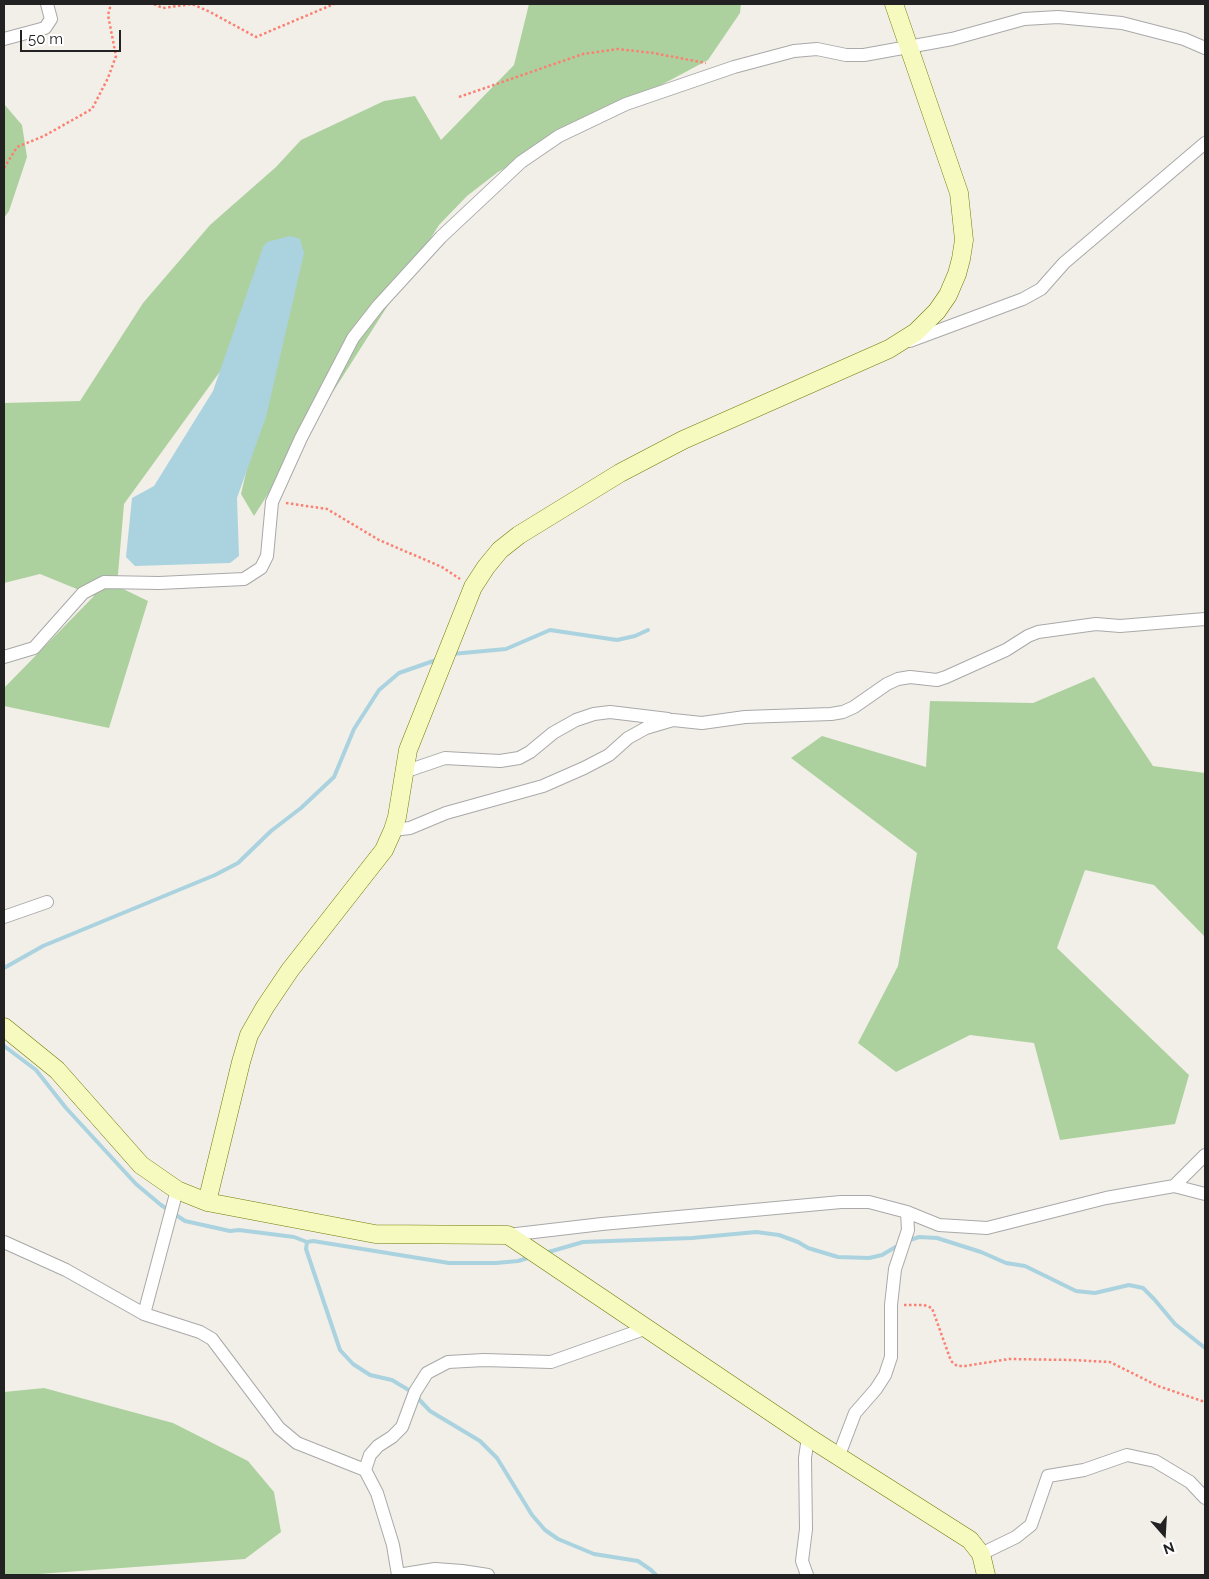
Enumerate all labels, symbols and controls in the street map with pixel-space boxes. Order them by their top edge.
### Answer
scale bar [22,20,124,52]
text: 50 m [28,30,63,48]
north arrow [1139,1509,1189,1559]
text: N [1161,1539,1177,1557]

